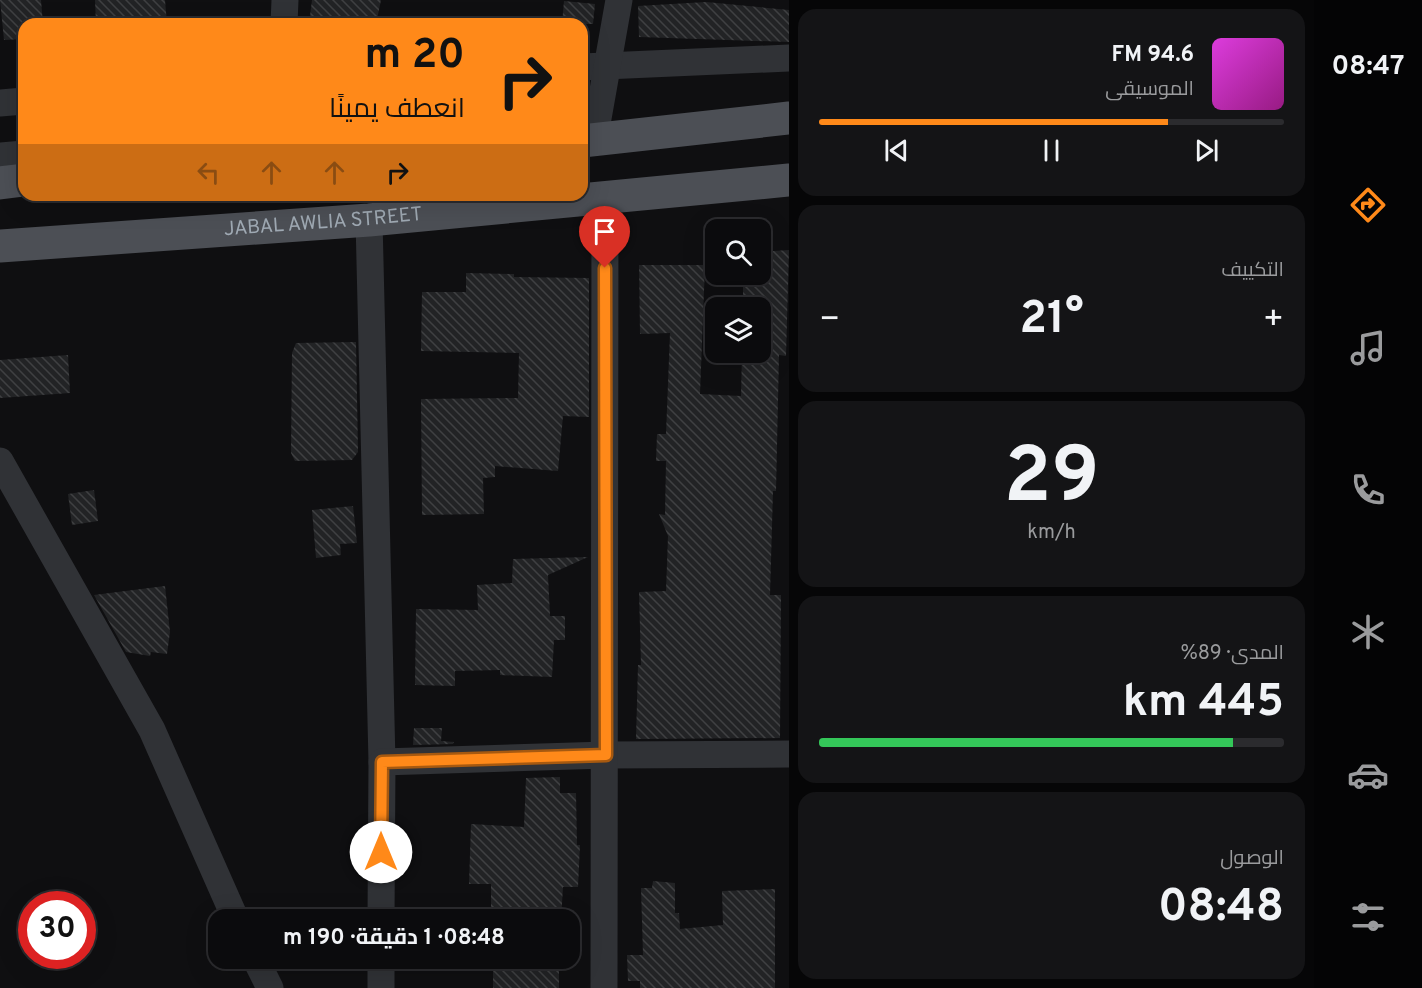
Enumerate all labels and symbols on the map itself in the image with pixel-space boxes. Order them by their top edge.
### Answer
street label: JABAL AWLIA STREET [223,202,424,243]
pin [579,206,630,268]
position arrow [349,820,413,884]
speed limit sign: 30 [18,891,96,969]

